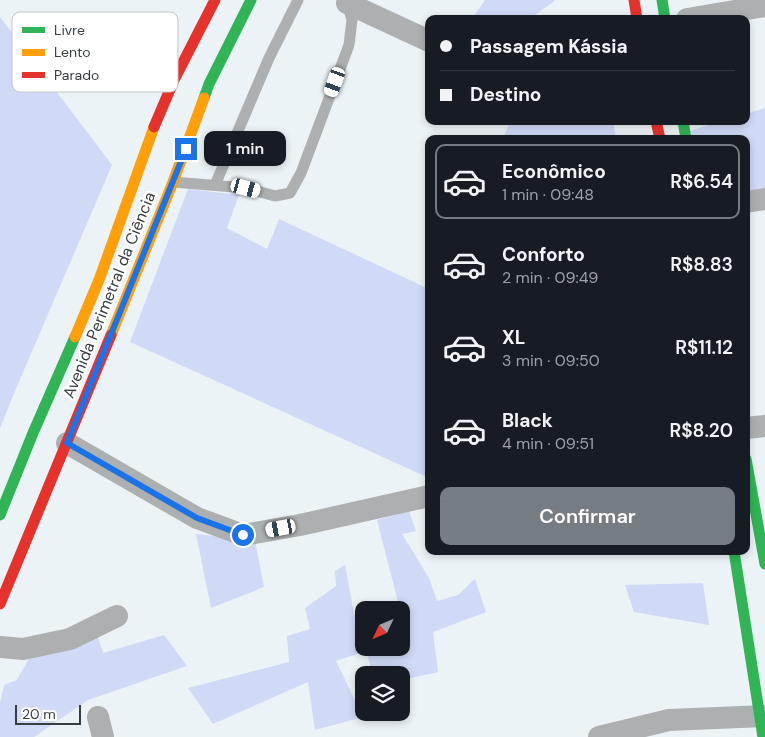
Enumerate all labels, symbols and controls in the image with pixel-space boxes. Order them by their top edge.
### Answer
legend [12,12,178,92]
text: Livre [54,21,85,39]
text: Passagem Kássia [470,34,628,59]
text: Lento [54,43,91,61]
car [322,65,347,99]
text: Parado [54,66,99,84]
text: Destino [470,82,541,107]
callout: 1 min [204,132,286,166]
route end [175,138,197,160]
text: 1 min [226,138,264,159]
icon: car [442,159,487,204]
text: Econômico [502,159,606,184]
text: R$6.54 [670,169,733,194]
car [229,177,262,199]
text: 1 min · 09:48 [502,184,594,205]
street label: Avenida Perimetral da Ciência [58,189,160,401]
icon: car [442,242,487,287]
text: Conforto [502,242,585,267]
text: R$8.83 [670,252,733,277]
text: 2 min · 09:49 [502,267,598,288]
icon: car [442,325,487,370]
text: XL [502,325,525,350]
text: R$11.12 [675,335,733,360]
text: 3 min · 09:50 [502,350,600,371]
icon: car [442,408,487,453]
text: Black [502,408,553,433]
text: R$8.20 [669,418,733,443]
text: 4 min · 09:51 [502,433,594,454]
button: Confirmar [440,487,735,545]
car [264,518,297,538]
route start [232,524,254,546]
north arrow [355,601,410,656]
map controls [355,601,410,721]
button: layers [355,666,410,721]
scale bar [15,702,81,725]
text: 20 m [22,705,56,723]

